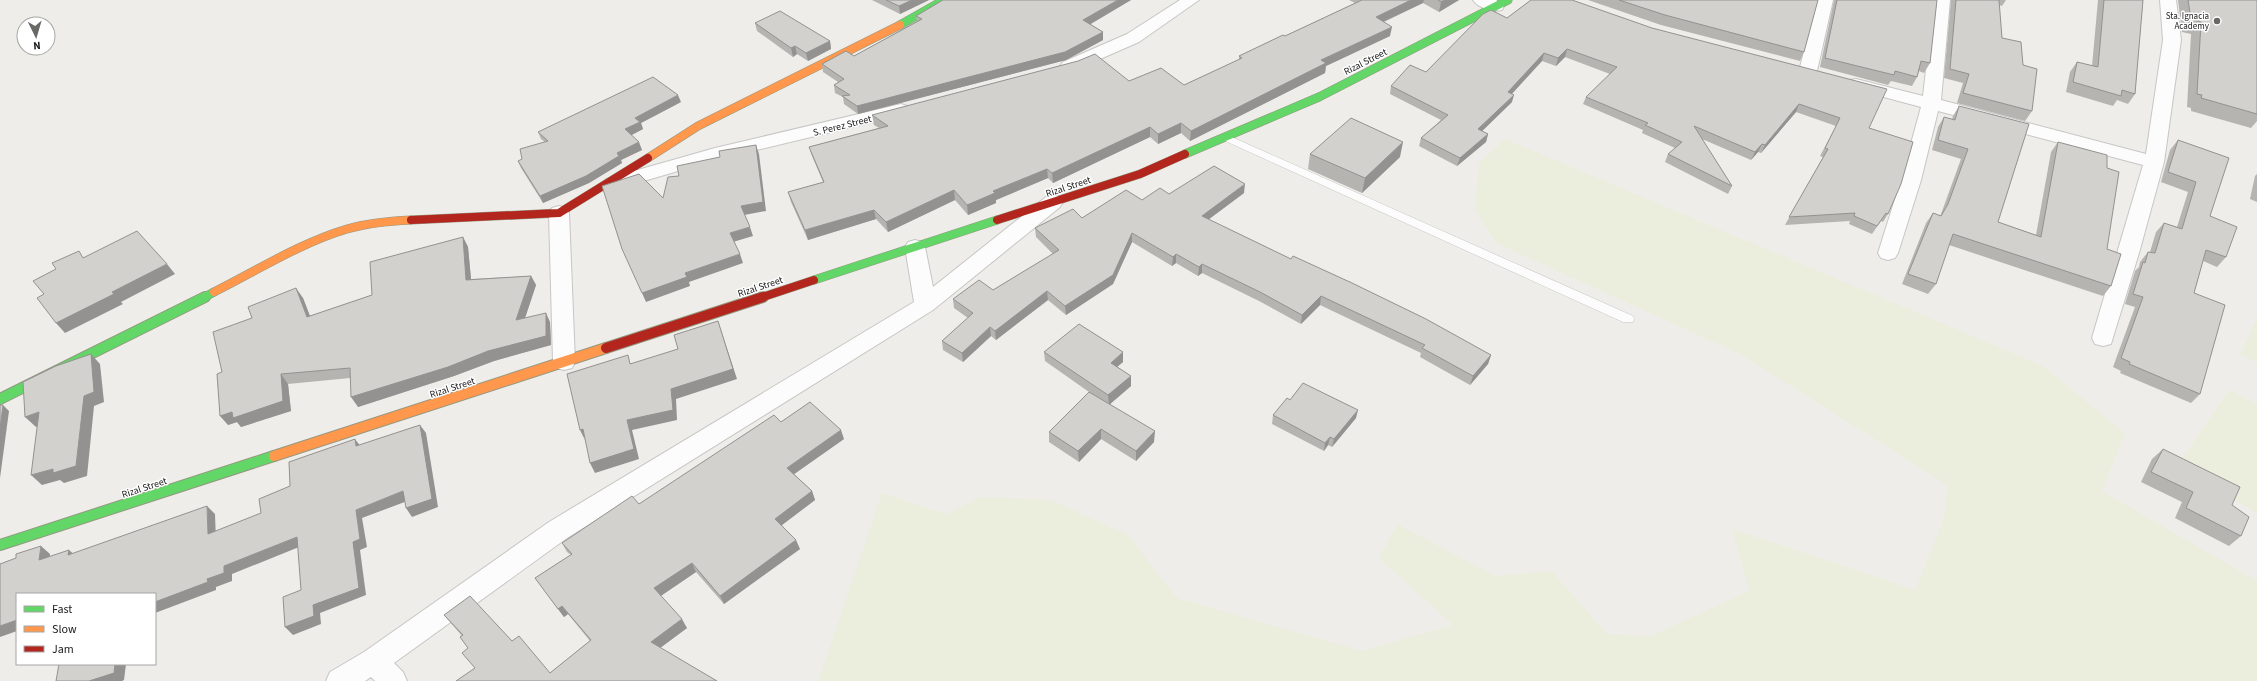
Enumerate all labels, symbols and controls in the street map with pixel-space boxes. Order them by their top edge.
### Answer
place label: Sta. Ignacia Academy [2166,10,2210,33]
north arrow [16,16,56,56]
marker: Sta. Ignacia Academy [2212,16,2222,26]
text: N [33,38,41,53]
street label: Rizal Street [1341,45,1390,79]
street label: S. Perez Street [812,112,874,140]
street label: Rizal Street [1044,173,1093,201]
street label: Rizal Street [736,273,785,301]
street label: Rizal Street [428,374,477,402]
street label: Rizal Street [120,474,169,502]
legend [16,593,156,665]
text: Fast [52,601,72,618]
text: Slow [52,621,77,638]
text: Jam [52,641,74,658]

